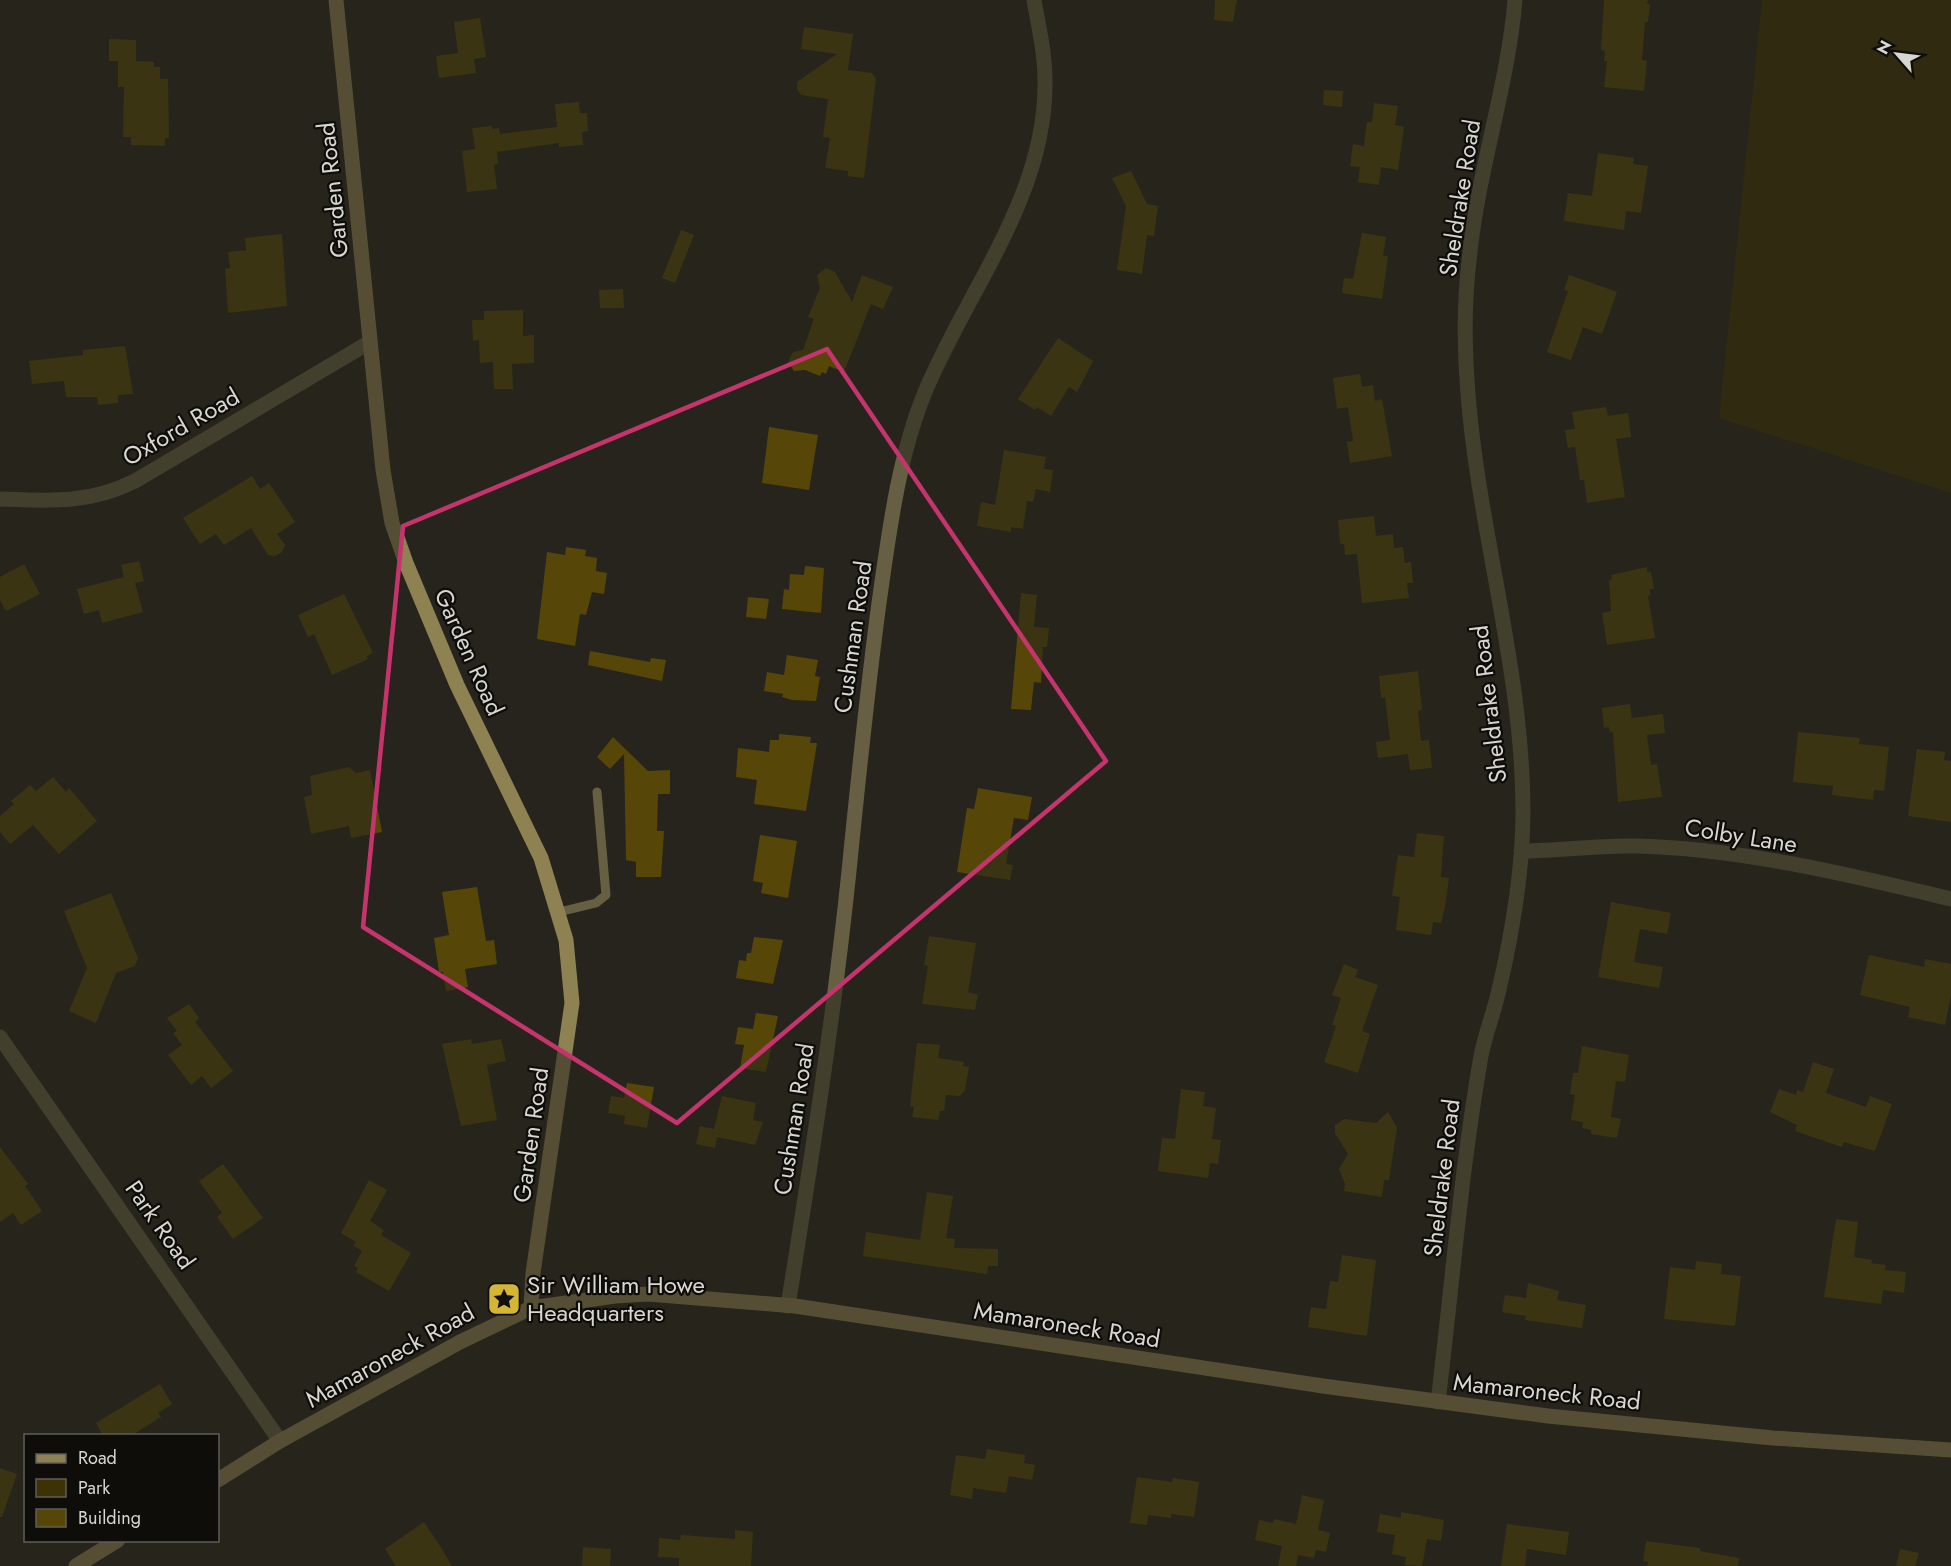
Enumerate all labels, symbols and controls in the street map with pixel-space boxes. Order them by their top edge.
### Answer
north arrow [1867,24,1927,84]
text: N [1871,36,1897,58]
street label: Sheldrake Road [1430,117,1489,279]
street label: Garden Road [308,121,357,260]
street label: Oxford Road [116,379,246,474]
street label: Cushman Road [825,559,880,715]
street label: Garden Road [426,583,513,721]
street label: Sheldrake Road [1461,623,1516,785]
street label: Colby Lane [1682,809,1800,862]
street label: Cushman Road [764,1041,823,1197]
street label: Garden Road [504,1065,557,1205]
street label: Sheldrake Road [1414,1097,1469,1259]
street label: Park Road [117,1173,204,1276]
place label: Sir William Howe Headquarters [527,1267,705,1330]
place icon: Sir William Howe Headquarters [486,1281,522,1317]
street label: Mamaroneck Road [971,1293,1163,1357]
street label: Mamaroneck Road [299,1295,481,1416]
street label: Mamaroneck Road [1452,1364,1642,1419]
legend [24,1434,219,1542]
text: Road [78,1445,117,1471]
text: Park [78,1475,110,1501]
text: Building [78,1505,141,1531]

